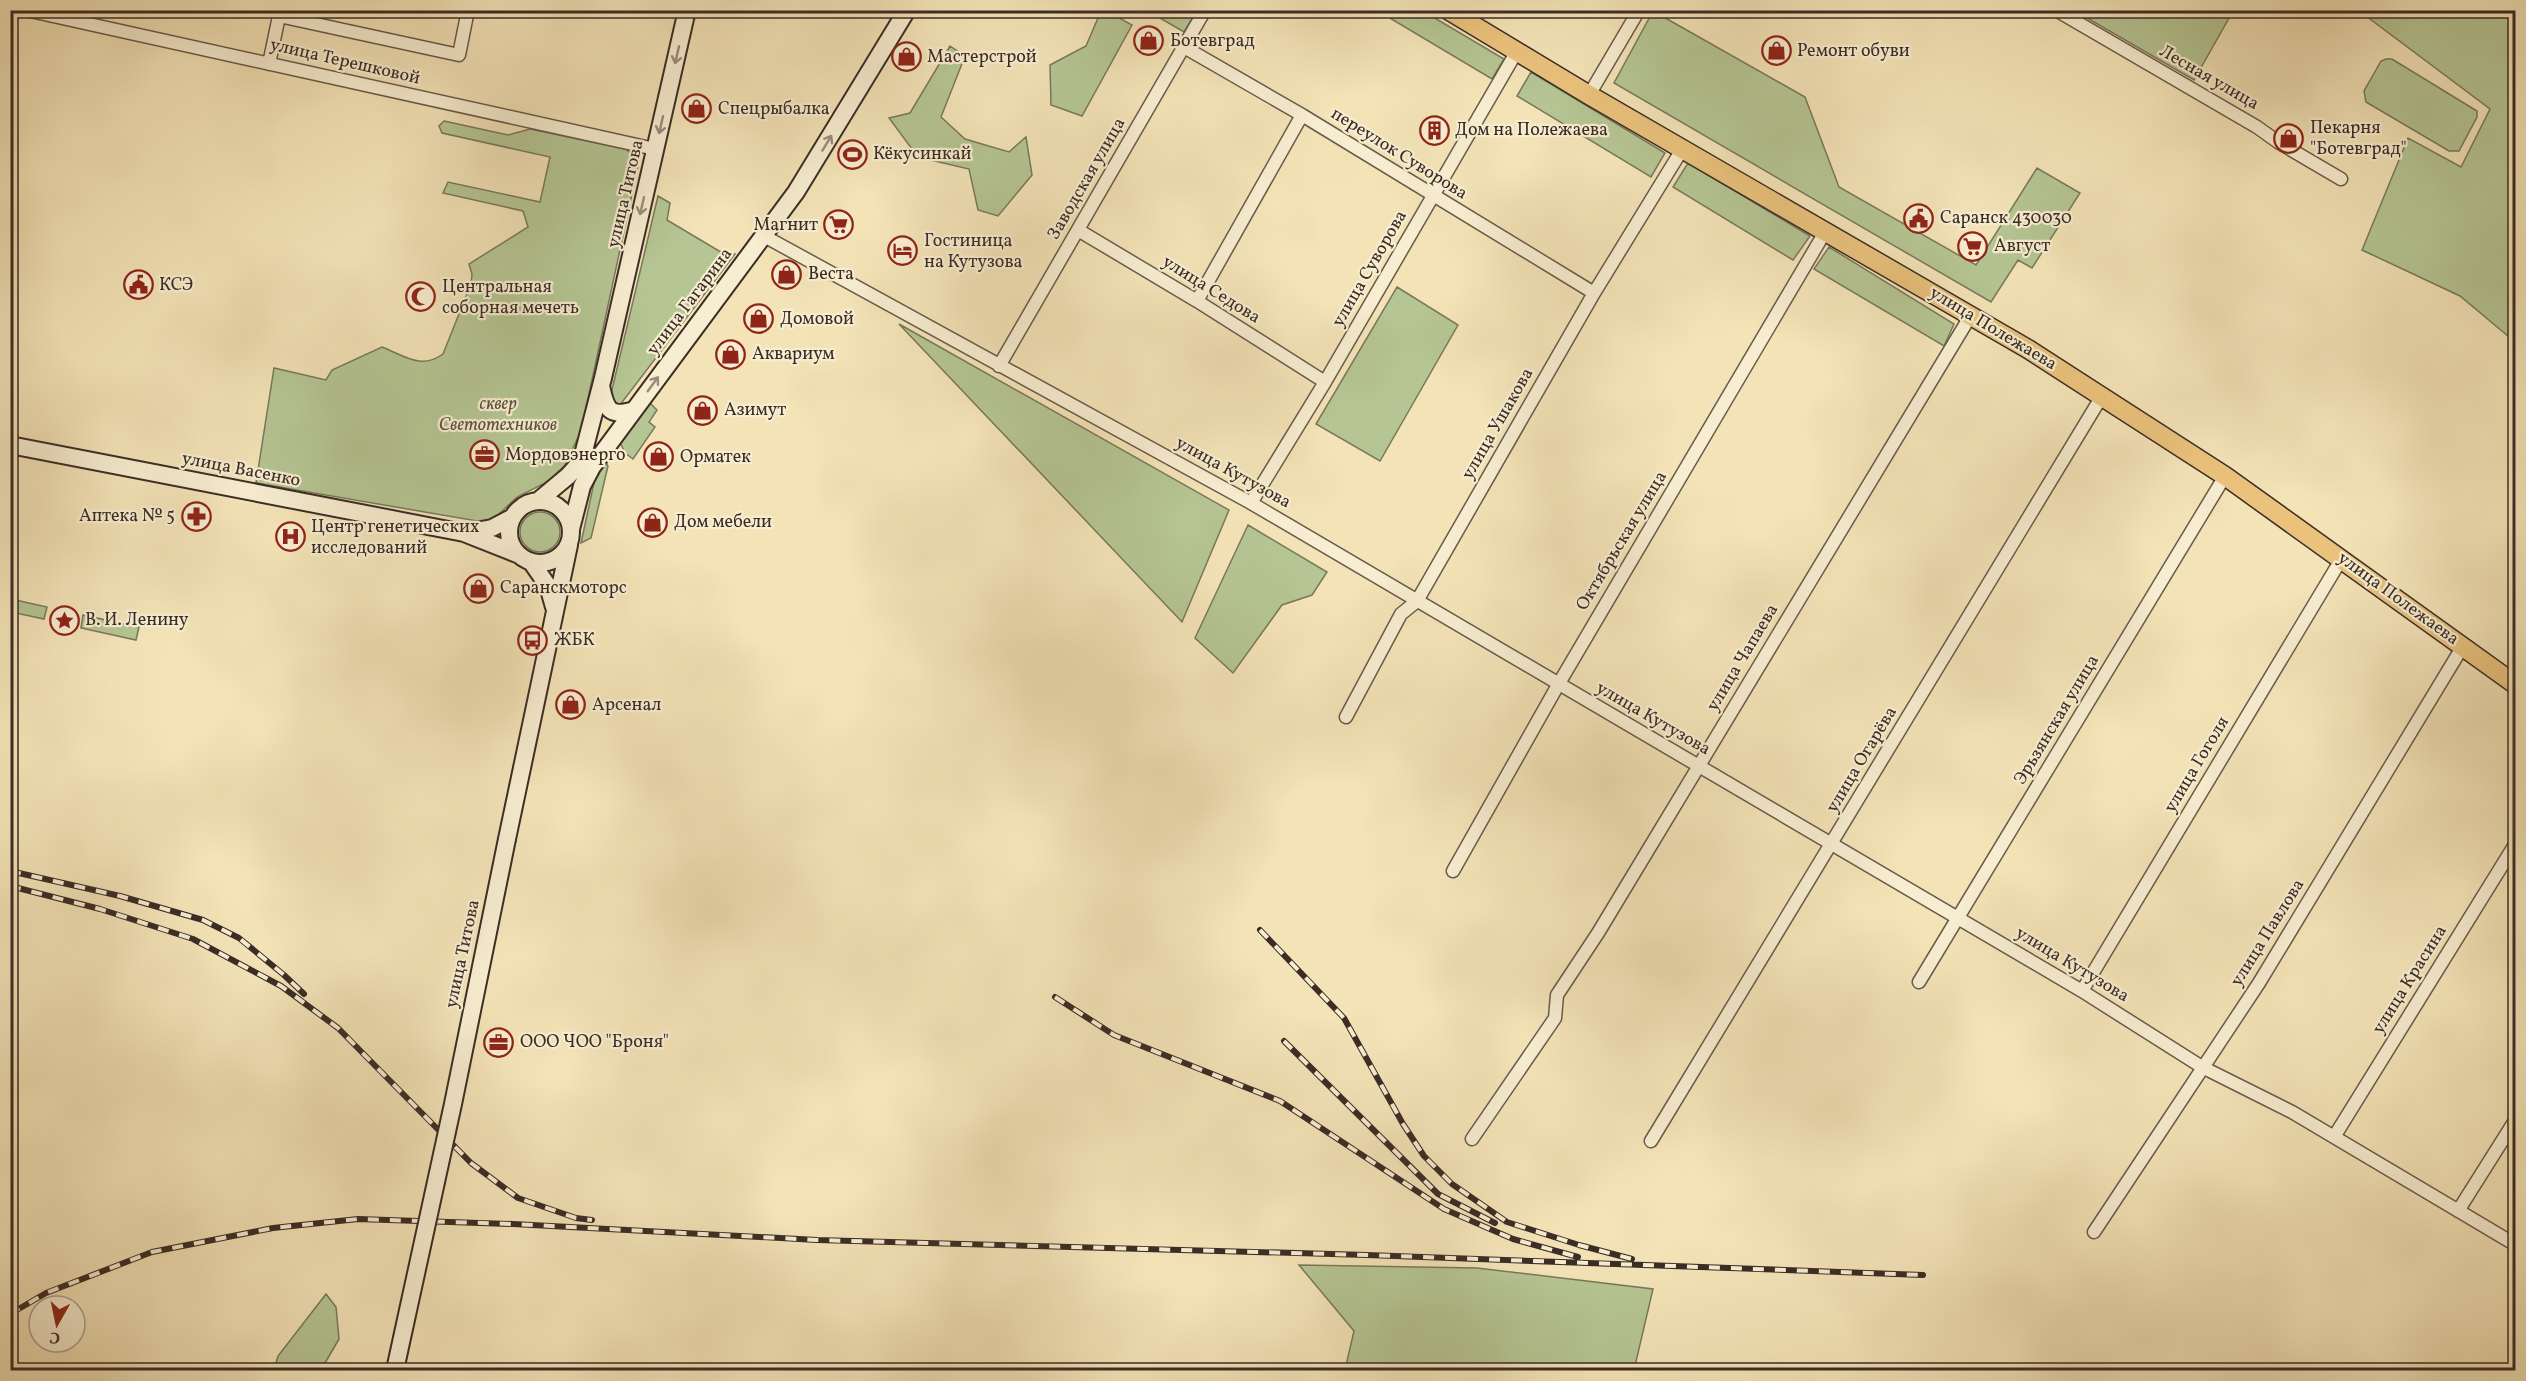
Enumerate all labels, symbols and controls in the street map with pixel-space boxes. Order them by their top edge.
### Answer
shop icon: Ботевград [1133,25,1165,57]
place label: Ботевград [1170,29,1255,54]
street label: улица Терешковой [267,33,423,91]
shop icon: Ремонт обуви [1760,35,1792,67]
place label: Ремонт обуви [1797,39,1910,64]
street label: Лесная улица [2155,39,2263,117]
shop icon: Мастерстрой [890,41,922,73]
one-way arrow [671,45,682,65]
place label: Мастерстрой [927,45,1037,70]
shop icon: Спецрыбалка [681,93,713,125]
place label: Спецрыбалка [718,97,830,122]
street label: переулок Суворова [1326,102,1472,206]
street label: Заводская улица [1042,113,1132,245]
building icon: Дом на Полежаева [1418,114,1450,146]
one-way arrow [655,115,667,134]
place label: Пекарня "Ботевград" [2310,116,2407,162]
place label: Дом на Полежаева [1455,118,1608,143]
shop icon: Пекарня "Ботевград" [2273,122,2305,154]
one-way arrow [822,135,834,152]
street label: улица Титова [601,137,651,251]
sports icon: Кёкусинкай [836,138,868,170]
place label: Кёкусинкай [873,142,972,167]
one-way arrow [636,197,648,216]
public building icon: Саранск 430030 [1903,202,1935,234]
street label: улица Суворова [1326,206,1414,332]
place label: Саранск 430030 [1940,206,2072,231]
supermarket icon: Магнит [823,209,855,241]
place label: Магнит [754,213,818,238]
place label: Гостиница на Кутузова [924,229,1023,275]
supermarket icon: Август [1957,230,1989,262]
place label: Август [1994,234,2050,259]
hotel icon: Гостиница на Кутузова [887,235,919,267]
street label: улица Гагарина [641,243,739,361]
street label: улица Седова [1157,250,1265,330]
shop icon: Веста [771,258,803,290]
place label: Веста [808,262,854,287]
public building icon: КСЭ [122,269,154,301]
place label: КСЭ [159,273,193,298]
place label: Центральная соборная мечеть [442,275,579,321]
mosque icon: Центральная соборная мечеть [405,281,437,313]
street label: улица Полежаева [1924,281,2062,377]
shop icon: Домовой [743,303,775,335]
place label: Домовой [780,307,854,332]
shop icon: Аквариум [715,338,747,370]
place label: Аквариум [752,342,835,367]
street label: улица Ушакова [1456,364,1540,484]
one-way arrow [647,376,659,392]
park label: сквер Светотехников [439,392,557,438]
shop icon: Азимут [687,394,719,426]
place label: Азимут [724,398,786,423]
street label: улица Кутузова [1171,431,1295,515]
office icon: Мордовэнерго [468,439,500,471]
shop icon: Орматек [643,441,675,473]
place label: Мордовэнерго [505,443,625,468]
place label: Орматек [680,445,751,470]
street label: улица Васенко [180,446,302,494]
street label: Октябрьская улица [1570,466,1674,616]
pharmacy icon: Аптека № 5 [180,500,212,532]
place label: Аптека № 5 [79,504,175,529]
shop icon: Дом мебели [637,506,669,538]
place label: Дом мебели [674,510,772,535]
place label: Центр генетических исследований [311,515,479,561]
hospital icon: Центр генетических исследований [274,521,306,553]
street label: улица Полежаева [2332,546,2464,652]
shop icon: Саранскмоторс [463,572,495,604]
place label: Саранскмоторс [500,576,627,601]
street label: улица Чапаева [1701,600,1785,716]
place icon: В. И. Ленину [48,604,80,636]
place label: В. И. Ленину [85,608,189,633]
bus stop icon: ЖБК [517,624,549,656]
place label: ЖБК [554,628,595,653]
street label: Эрьзянская улица [2008,650,2106,790]
street label: улица Кутузова [1591,676,1715,762]
shop icon: Арсенал [555,689,587,721]
place label: Арсенал [592,693,661,718]
street label: улица Огарёва [1820,702,1904,818]
street label: улица Гоголя [2158,712,2236,818]
street label: улица Павлова [2225,874,2311,992]
street label: улица Титова [439,897,487,1011]
street label: улица Кутузова [2010,921,2134,1009]
street label: улица Красина [2367,921,2454,1039]
office icon: ООО ЧОО "Броня" [483,1026,515,1058]
place label: ООО ЧОО "Броня" [520,1030,669,1055]
north arrow [27,1294,87,1354]
text: С [48,1325,62,1349]

